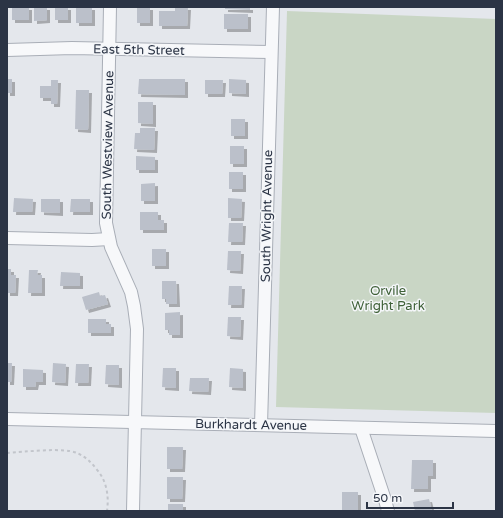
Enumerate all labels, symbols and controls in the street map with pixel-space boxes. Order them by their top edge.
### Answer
street label: East 5th Street [93,41,185,59]
street label: South Westview Avenue [99,71,117,219]
street label: South Wright Avenue [258,150,276,282]
park label: Orvile Wright Park [351,283,425,314]
street label: Burkhardt Avenue [195,416,307,434]
scale bar [367,484,453,510]
text: 50 m [373,491,402,505]

